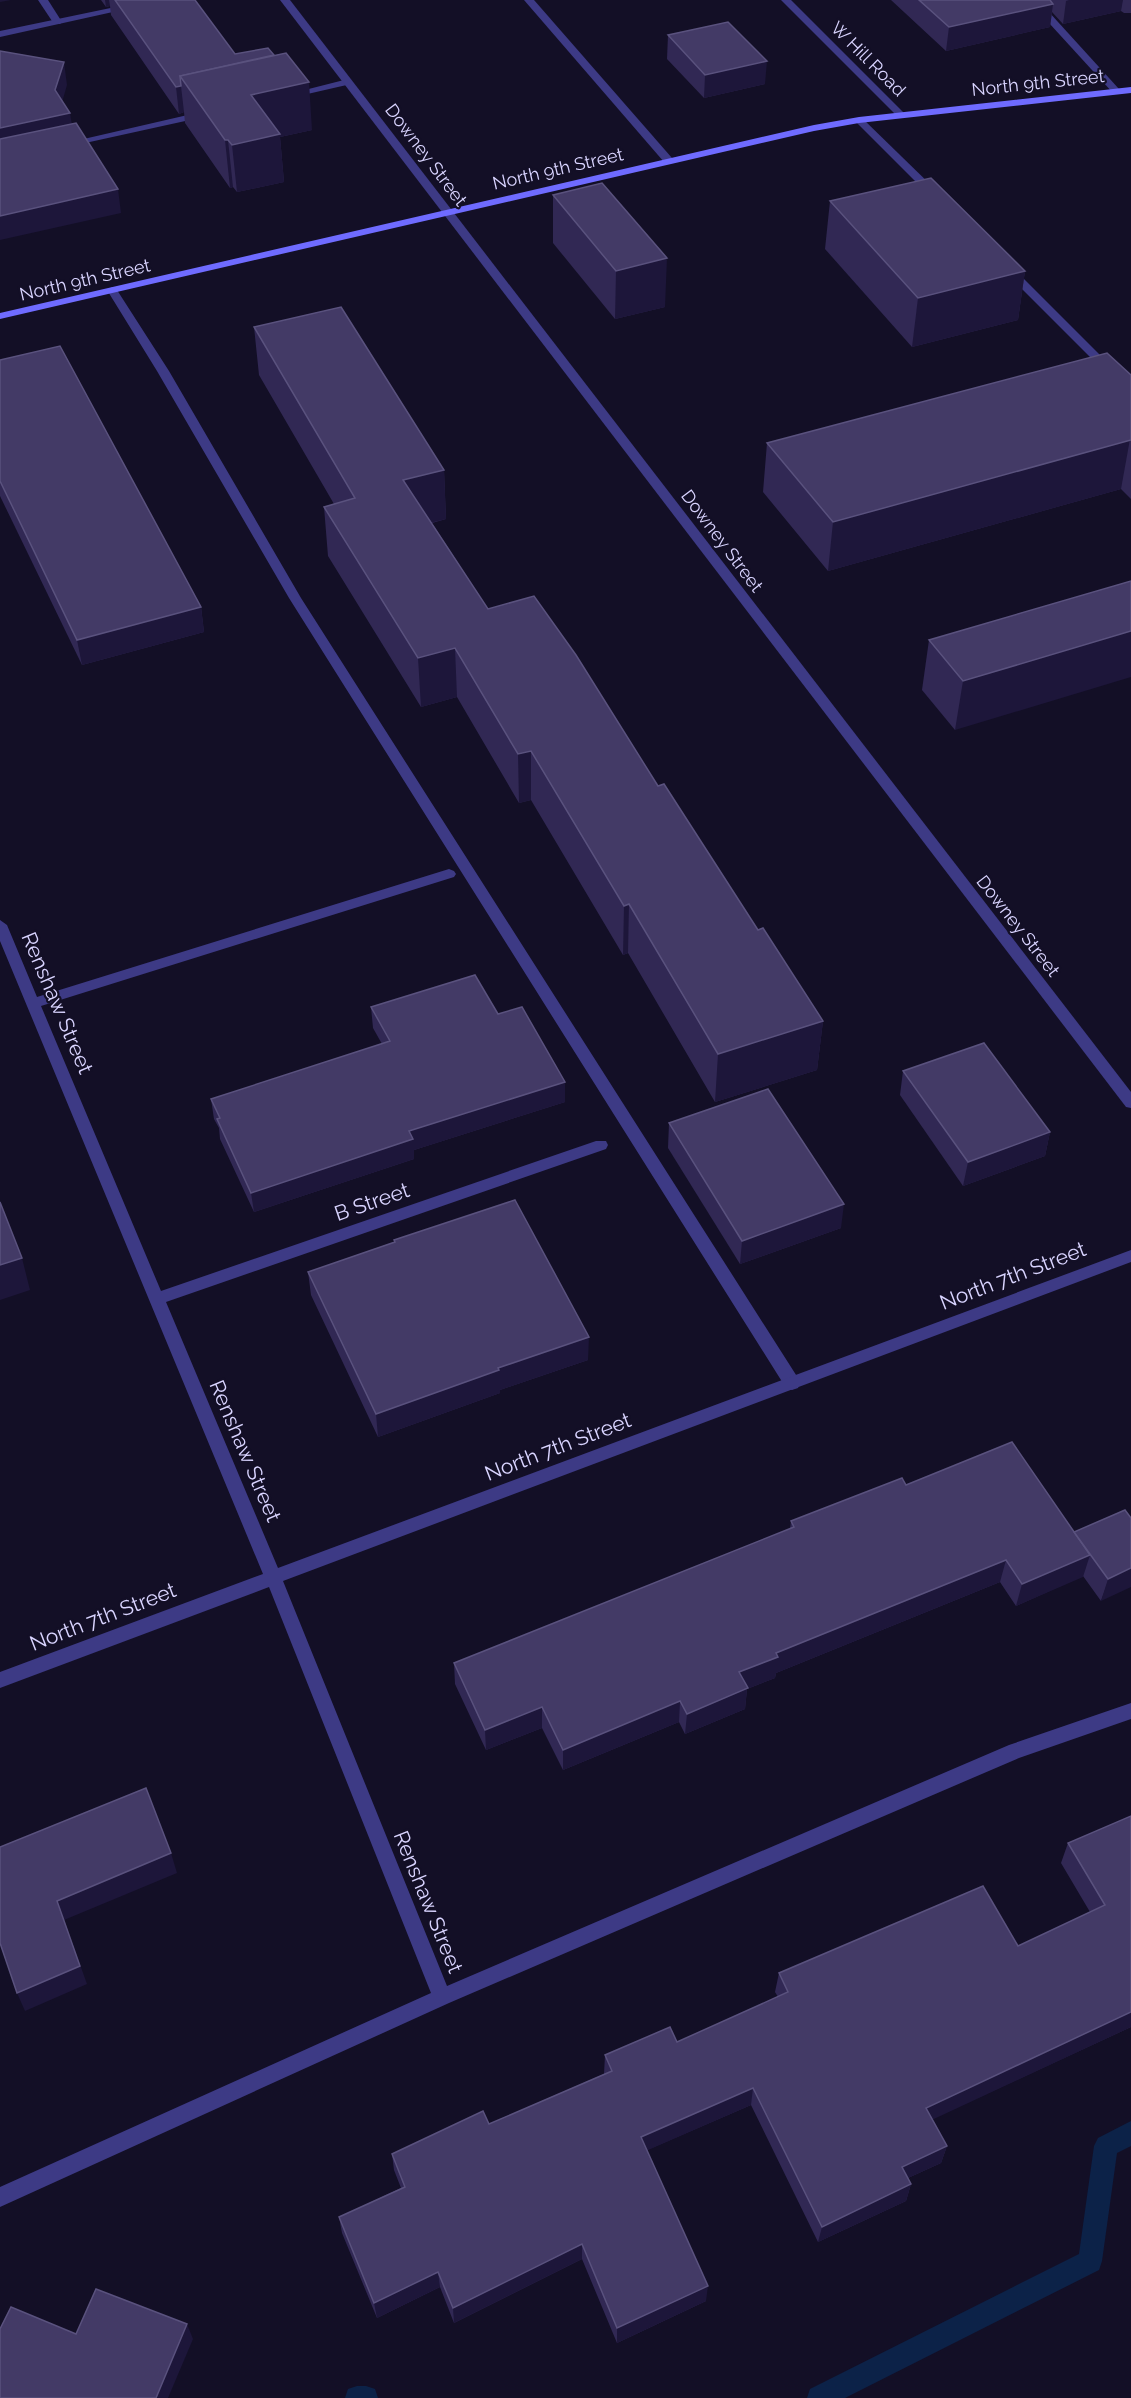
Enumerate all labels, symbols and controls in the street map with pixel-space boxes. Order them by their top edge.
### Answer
street label: W Hill Road [827,17,910,100]
street label: North 9th Street [970,65,1105,100]
street label: Downey Street [381,99,472,210]
street label: North 9th Street [491,143,625,194]
street label: North 9th Street [18,254,152,305]
street label: Downey Street [677,485,768,596]
street label: Downey Street [972,871,1064,980]
street label: Renshaw Street [16,928,99,1077]
street label: B Street [331,1177,413,1226]
street label: North 7th Street [936,1236,1089,1315]
street label: Renshaw Street [204,1376,287,1525]
street label: North 7th Street [481,1407,634,1486]
street label: North 7th Street [26,1577,179,1656]
street label: Renshaw Street [388,1827,468,1977]

